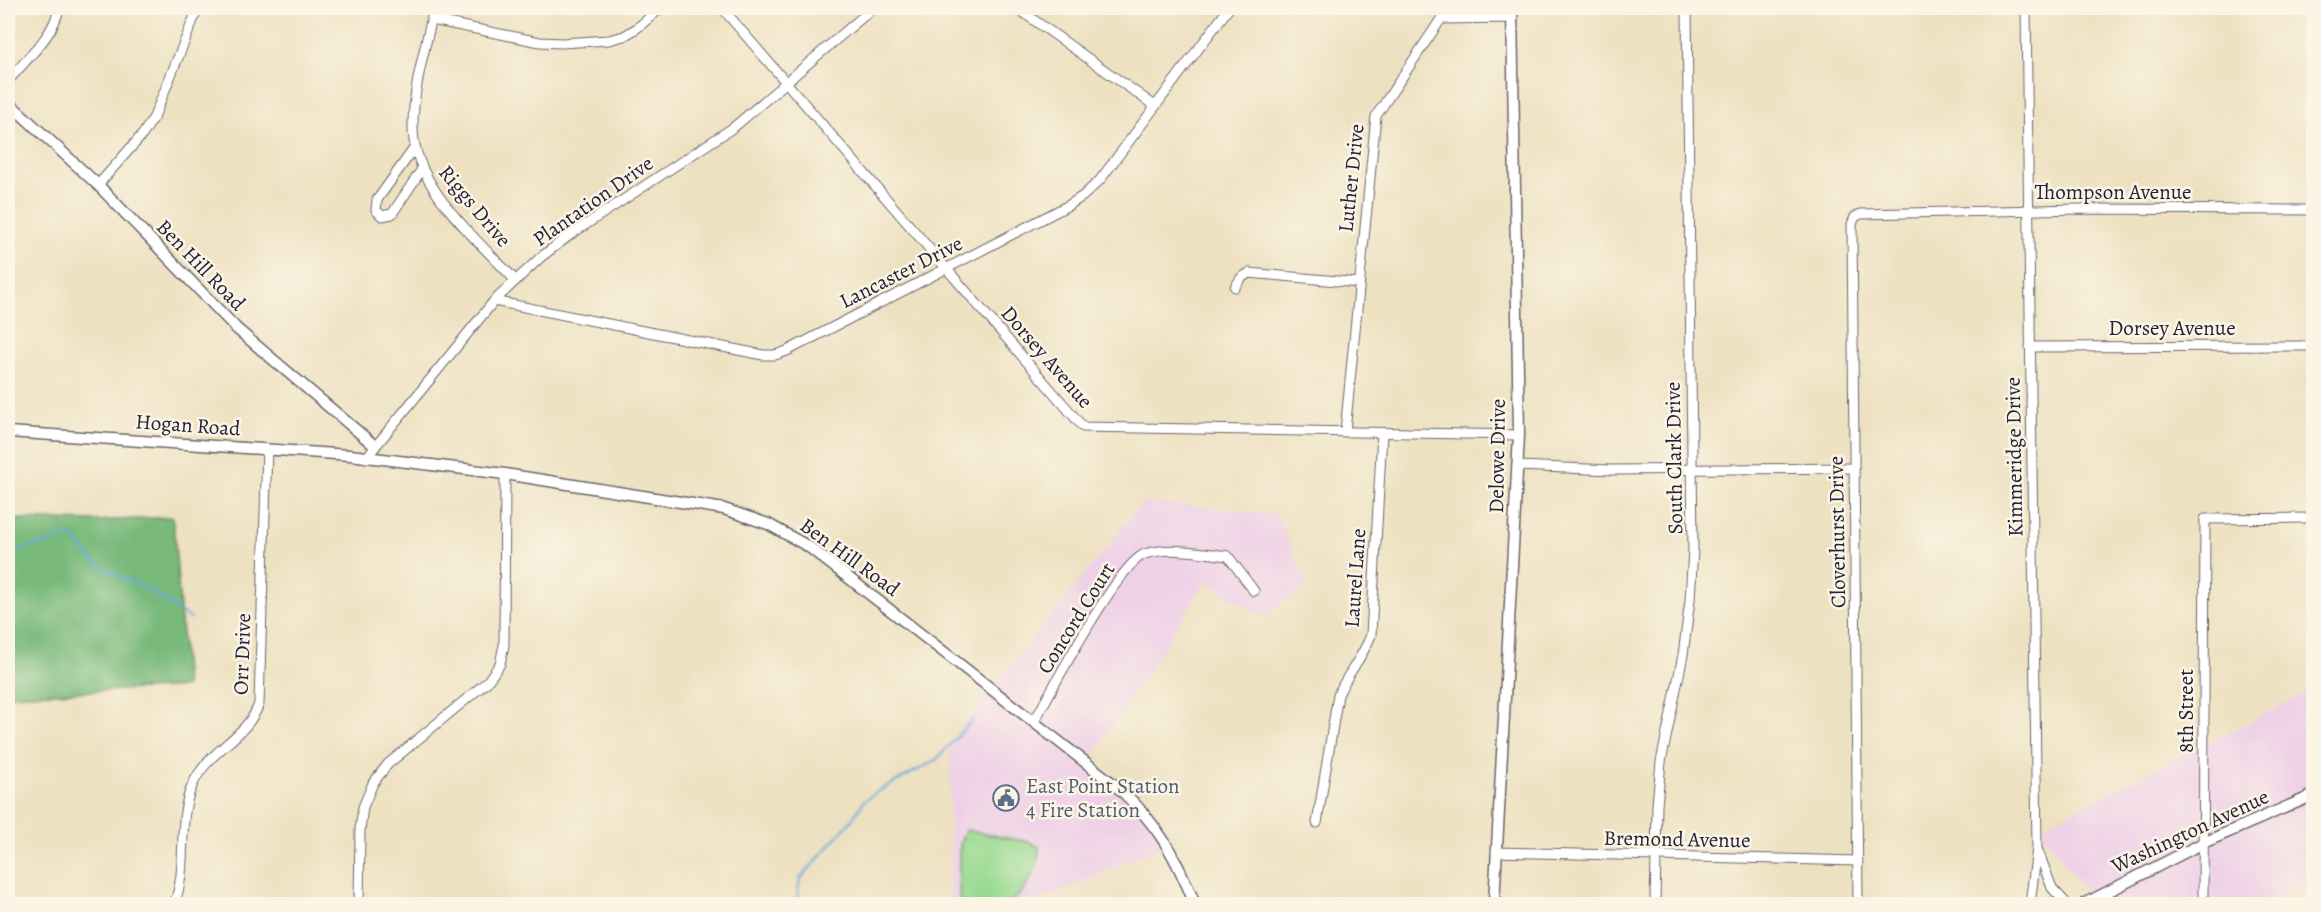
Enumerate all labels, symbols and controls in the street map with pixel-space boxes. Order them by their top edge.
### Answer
street label: Luther Drive [1331,122,1371,234]
street label: Plantation Drive [527,149,659,253]
street label: Riggs Drive [432,159,518,253]
street label: Thompson Avenue [2035,178,2191,206]
street label: Ben Hill Road [150,213,252,317]
street label: Lancaster Drive [835,229,967,315]
street label: Dorsey Avenue [995,300,1099,414]
street label: Dorsey Avenue [2108,314,2236,342]
street label: Kimmeridge Drive [1999,377,2029,537]
street label: South Clark Drive [1659,381,1689,535]
street label: Delowe Drive [1482,398,1512,514]
street label: Hogan Road [135,407,242,443]
street label: Cloverhurst Drive [1822,456,1852,608]
street label: Ben Hill Road [794,511,906,603]
street label: Laurel Lane [1338,527,1372,629]
street label: Concord Court [1031,557,1121,679]
street label: Orr Drive [227,613,257,695]
street label: 8th Street [2172,669,2200,753]
place label: East Point Station 4 Fire Station [1026,772,1180,824]
street label: Washington Avenue [2106,782,2273,880]
public building icon: East Point Station 4 Fire Station [991,783,1021,813]
street label: Bremond Avenue [1603,824,1751,854]

